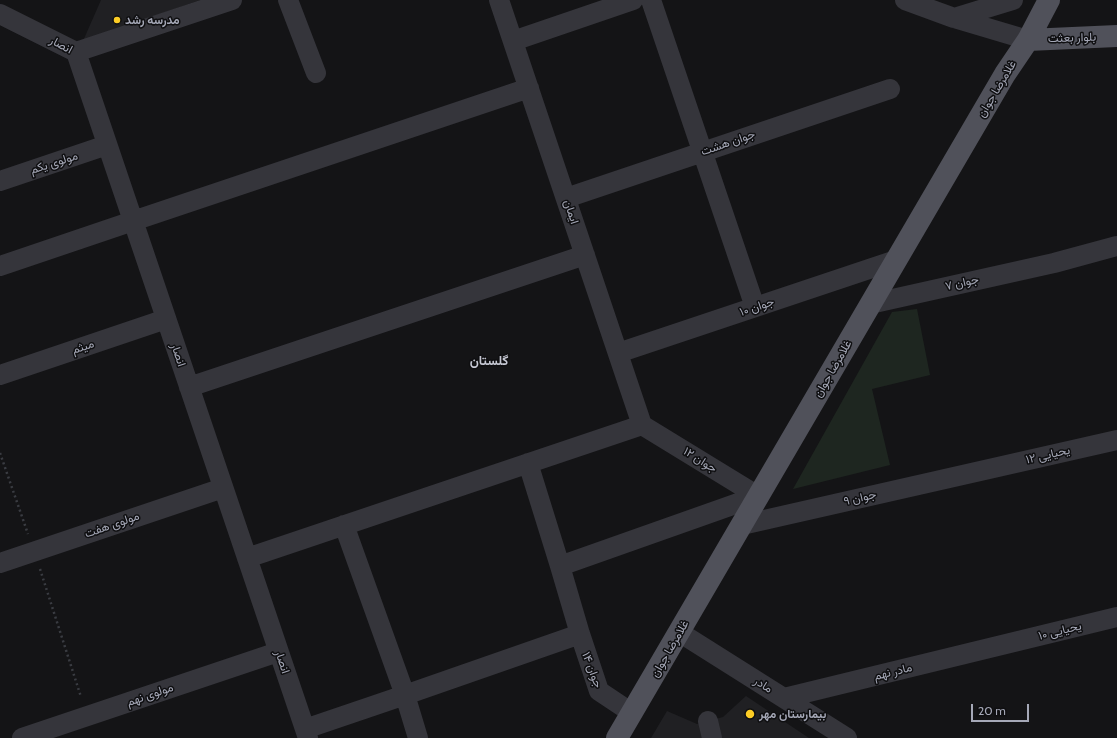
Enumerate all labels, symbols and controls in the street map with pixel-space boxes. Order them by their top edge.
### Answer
place label: مدرسه رشد [125,13,180,27]
marker: مدرسه رشد [112,15,122,25]
street label: بلوار بعثت [1048,30,1096,46]
street label: انصار [47,33,75,57]
street label: غلامرضا جوان [974,58,1020,120]
street label: جوان هشت [699,127,757,159]
street label: مولوی یکم [28,149,80,177]
street label: ایمان [560,198,582,226]
street label: جوان ۷ [944,272,980,294]
street label: جوان ۱۰ [738,294,776,320]
street label: میثم [70,337,96,357]
street label: غلامرضا جوان [811,338,855,400]
street label: انصار [167,341,189,369]
district label: گلستان [470,353,508,369]
street label: یحیایی ۱۲ [1024,443,1072,467]
street label: جوان ۱۲ [681,444,719,476]
street label: جوان ۹ [842,487,878,509]
street label: مولوی هفت [83,509,141,541]
street label: غلامرضا جوان [648,618,692,680]
street label: یحیایی ۱۰ [1037,619,1083,643]
street label: انصار [271,648,293,676]
street label: جوان ۱۴ [579,650,605,690]
street label: مادر نهم [872,660,914,684]
street label: مادر [751,674,775,696]
street label: مولوی نهم [125,680,175,710]
scale bar [973,696,1031,722]
text: 20 m [978,703,1006,718]
place label: بیمارستان مهر [759,707,826,721]
marker: بیمارستان مهر [744,708,756,720]

